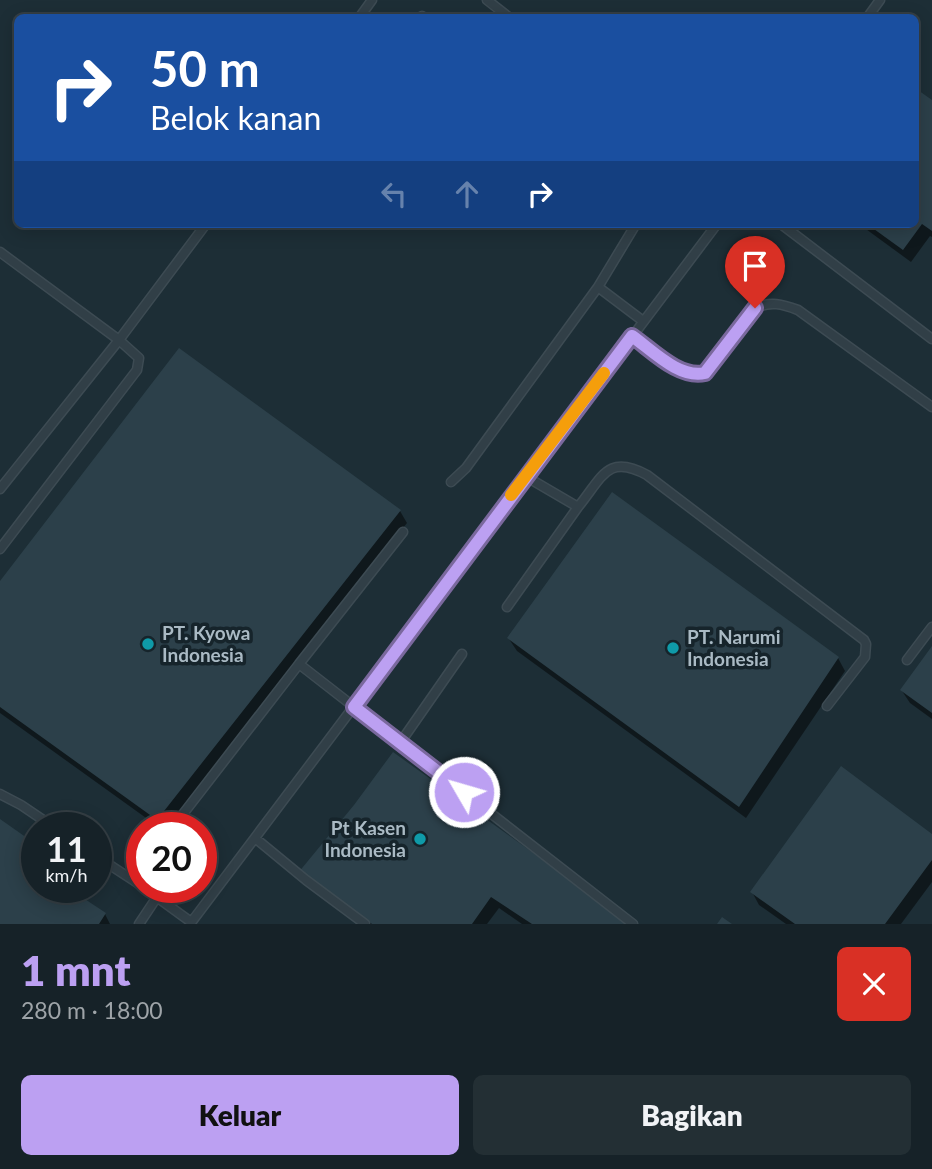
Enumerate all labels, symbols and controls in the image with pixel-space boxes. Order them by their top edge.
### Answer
text: 50 m [150,39,260,97]
icon: right [35,42,126,133]
text: Belok kanan [150,98,321,137]
icon: left [375,175,413,213]
icon: ahead [448,175,486,213]
icon: right [521,175,559,213]
pin [725,236,785,308]
icon: arrive [736,247,774,285]
place label: PT. Kyowa Indonesia [162,621,250,666]
place label: PT. Narumi Indonesia [687,625,781,670]
marker: PT. Kyowa Indonesia [140,636,156,652]
marker: PT. Narumi Indonesia [665,640,681,656]
position arrow [427,755,501,829]
speed limit sign: 20 [126,812,217,903]
place label: Pt Kasen Indonesia [324,816,406,861]
text: 11 [46,827,87,869]
marker: Pt Kasen Indonesia [412,831,428,847]
text: km/h [45,864,88,886]
text: 1 mnt [21,945,131,995]
button: close [837,947,911,1021]
text: 280 m · 18:00 [21,996,163,1024]
button: Keluar [21,1075,459,1155]
button: Bagikan [473,1075,911,1155]

